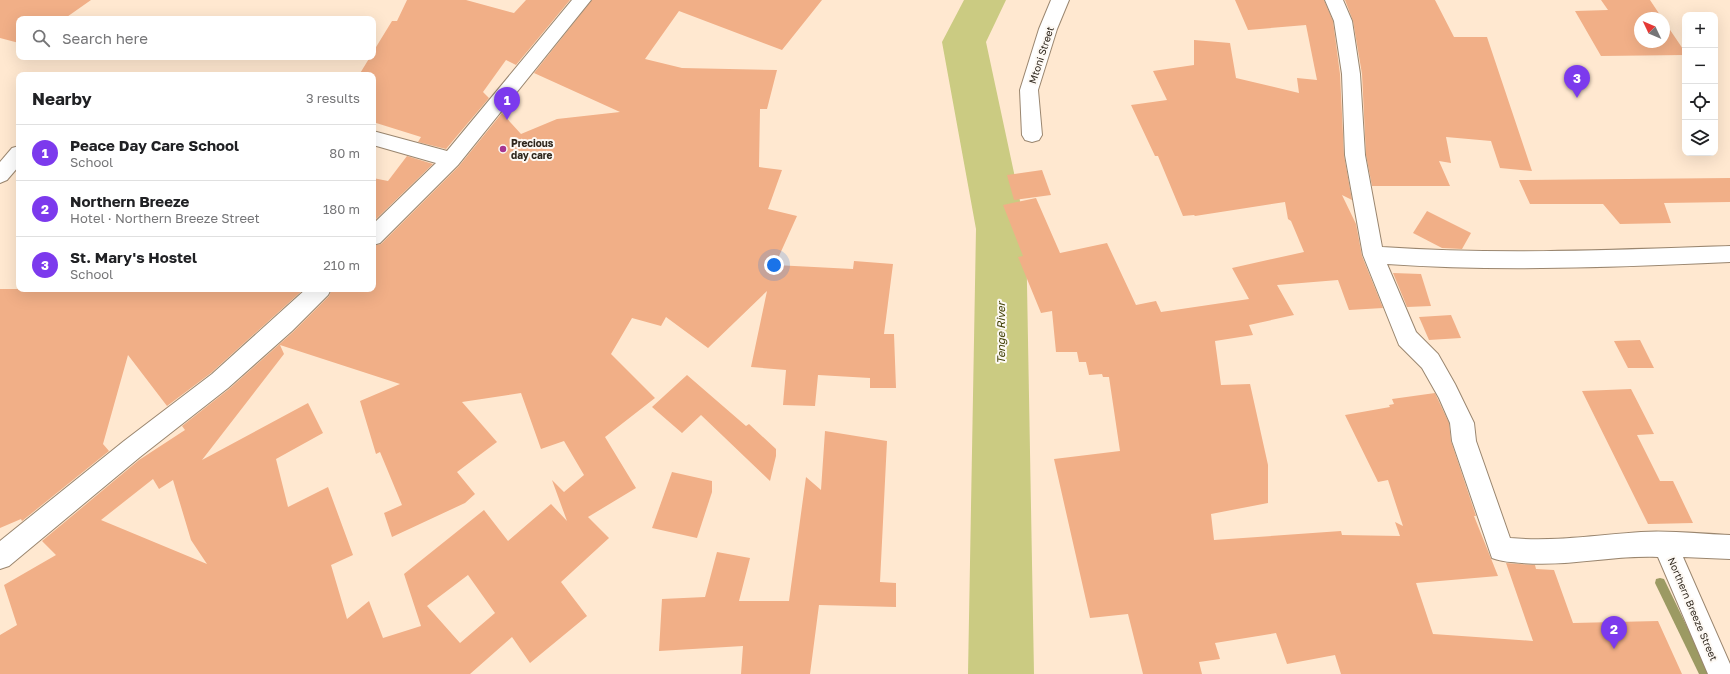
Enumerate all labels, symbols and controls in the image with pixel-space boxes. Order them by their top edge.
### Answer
north arrow [1634,12,1670,48]
map controls [1682,12,1718,156]
button: + [1682,12,1718,48]
search box [16,16,376,60]
street label: Mtoni Street [1026,25,1056,85]
icon: search [30,27,52,49]
text: Search here [62,29,148,47]
button: − [1682,48,1718,84]
pin: 3 [1564,65,1590,98]
button: locate [1682,84,1718,120]
pin: 1 [494,87,520,120]
text: Nearby [32,88,92,109]
text: 3 results [306,90,360,106]
button: layers [1682,120,1718,156]
text: Peace Day Care School [70,136,239,154]
place label: Precious day care [511,137,554,161]
marker: Precious day care [498,144,508,154]
text: 1 [42,145,48,161]
text: 80 m [329,145,360,161]
text: School [70,154,113,170]
text: Northern Breeze [70,192,189,210]
text: 2 [41,201,49,217]
text: 180 m [323,201,360,217]
text: Hotel · Northern Breeze Street [70,210,260,226]
text: St. Mary's Hostel [70,248,197,266]
your location [764,255,784,275]
text: 3 [41,257,49,273]
text: 210 m [323,257,360,273]
text: School [70,266,113,282]
water label: Tenge River [994,300,1008,364]
street label: Northern Breeze Street [1666,555,1720,663]
pin: 2 [1601,616,1627,649]

